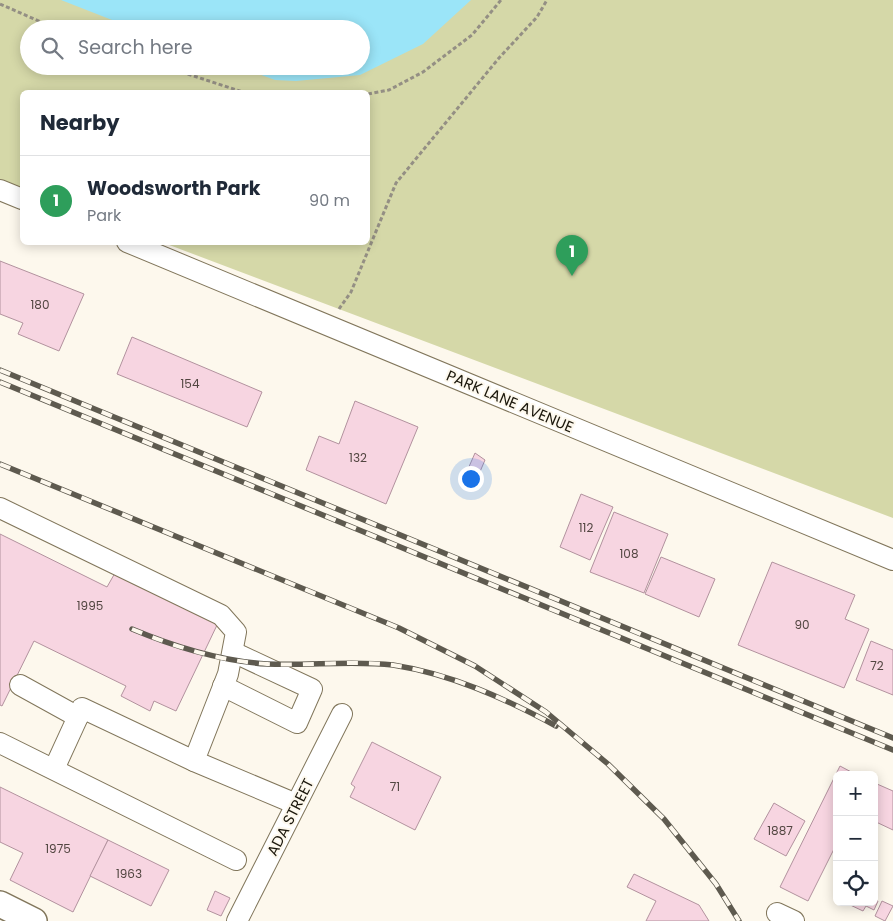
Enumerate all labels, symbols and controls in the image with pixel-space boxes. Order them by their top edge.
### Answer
search box [20,20,370,75]
icon: search [38,34,66,62]
text: Search here [78,34,192,61]
text: Nearby [40,108,120,137]
text: Woodsworth Park [87,175,261,202]
text: 1 [53,189,59,212]
text: 90 m [309,189,350,212]
text: Park [87,204,121,227]
pin: 1 [556,235,588,276]
house number: 180 [31,296,49,313]
street label: PARK LANE AVENUE [443,365,577,437]
house number: 154 [181,375,200,392]
house number: 132 [349,449,367,466]
your location [458,466,484,492]
house number: 112 [579,519,593,536]
house number: 108 [620,545,638,562]
house number: 1995 [77,597,103,614]
house number: 90 [794,616,810,633]
house number: 72 [870,657,884,674]
map controls [833,771,878,906]
button: + [833,771,878,816]
street label: ADA STREET [261,775,319,859]
house number: 71 [390,778,400,795]
button: − [833,816,878,861]
house number: 1887 [767,822,793,839]
house number: 1975 [45,840,71,857]
button: locate [833,861,878,906]
house number: 1963 [116,865,142,882]

